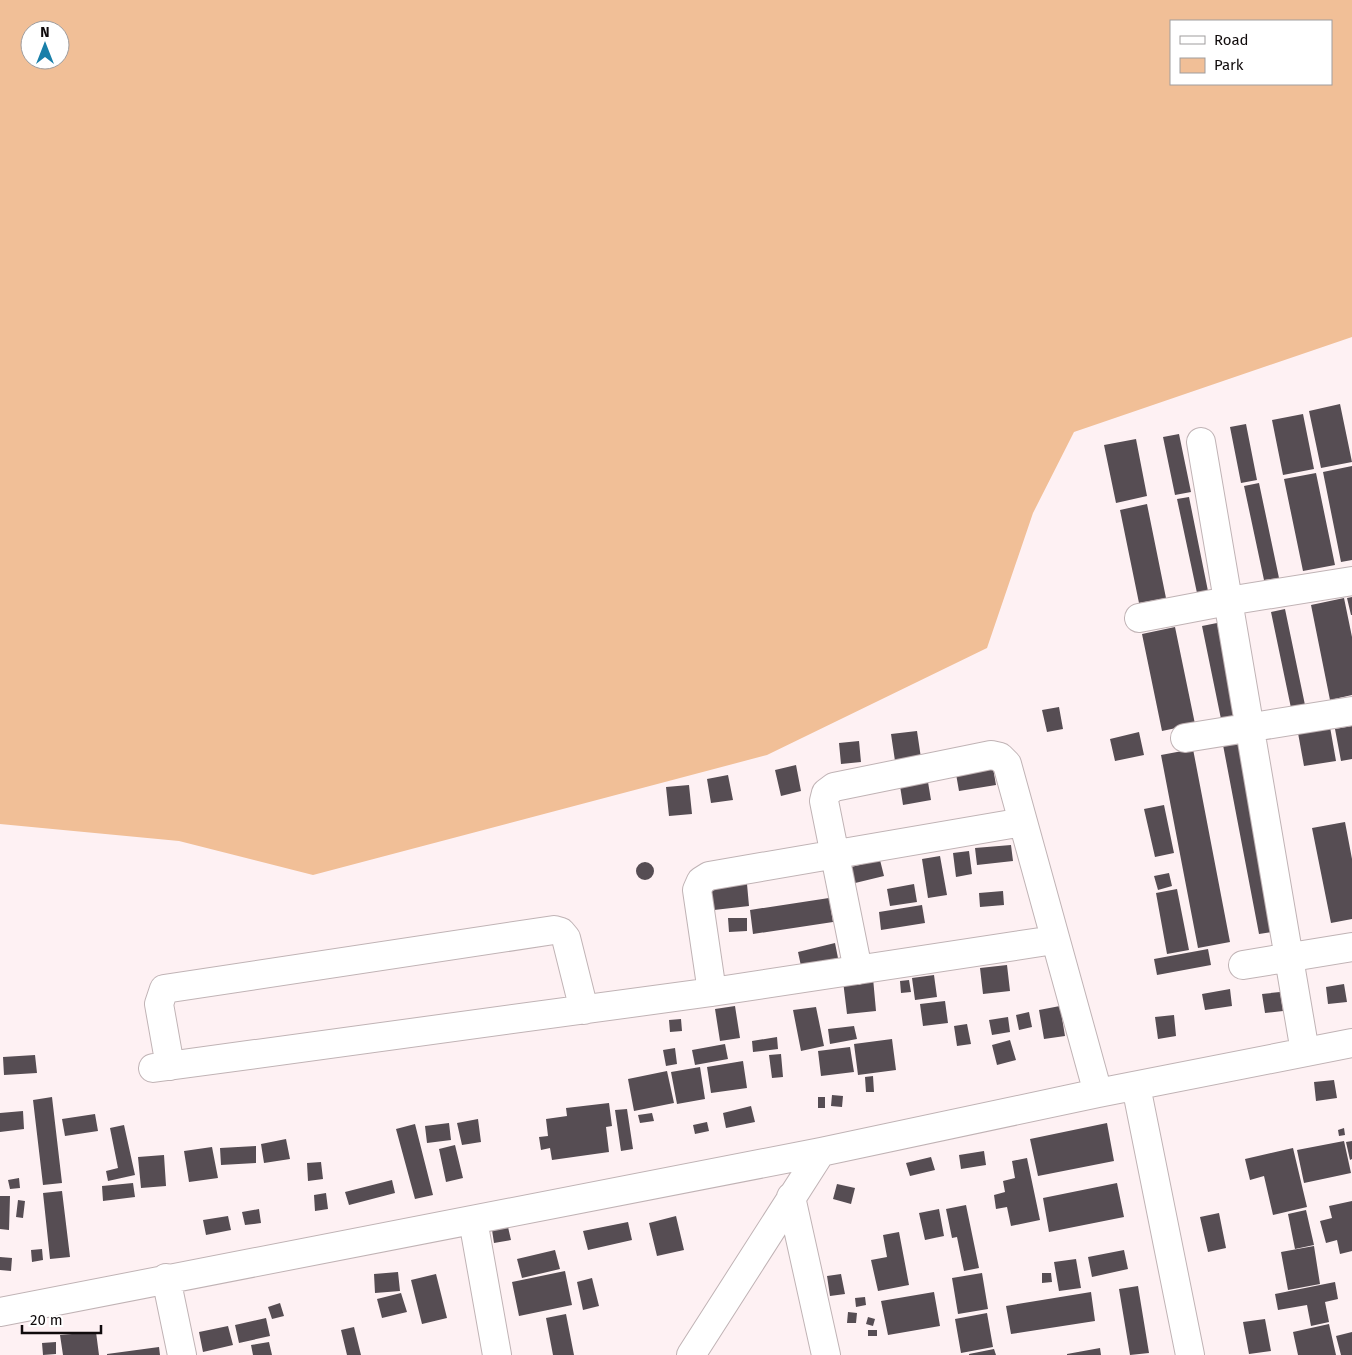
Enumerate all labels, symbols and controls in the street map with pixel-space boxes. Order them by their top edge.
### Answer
north arrow [20,20,70,70]
legend [1170,20,1332,85]
text: N [40,24,50,41]
text: Road [1214,31,1249,49]
text: Park [1214,56,1244,74]
scale bar [22,1302,101,1334]
text: 20 m [30,1311,63,1329]

